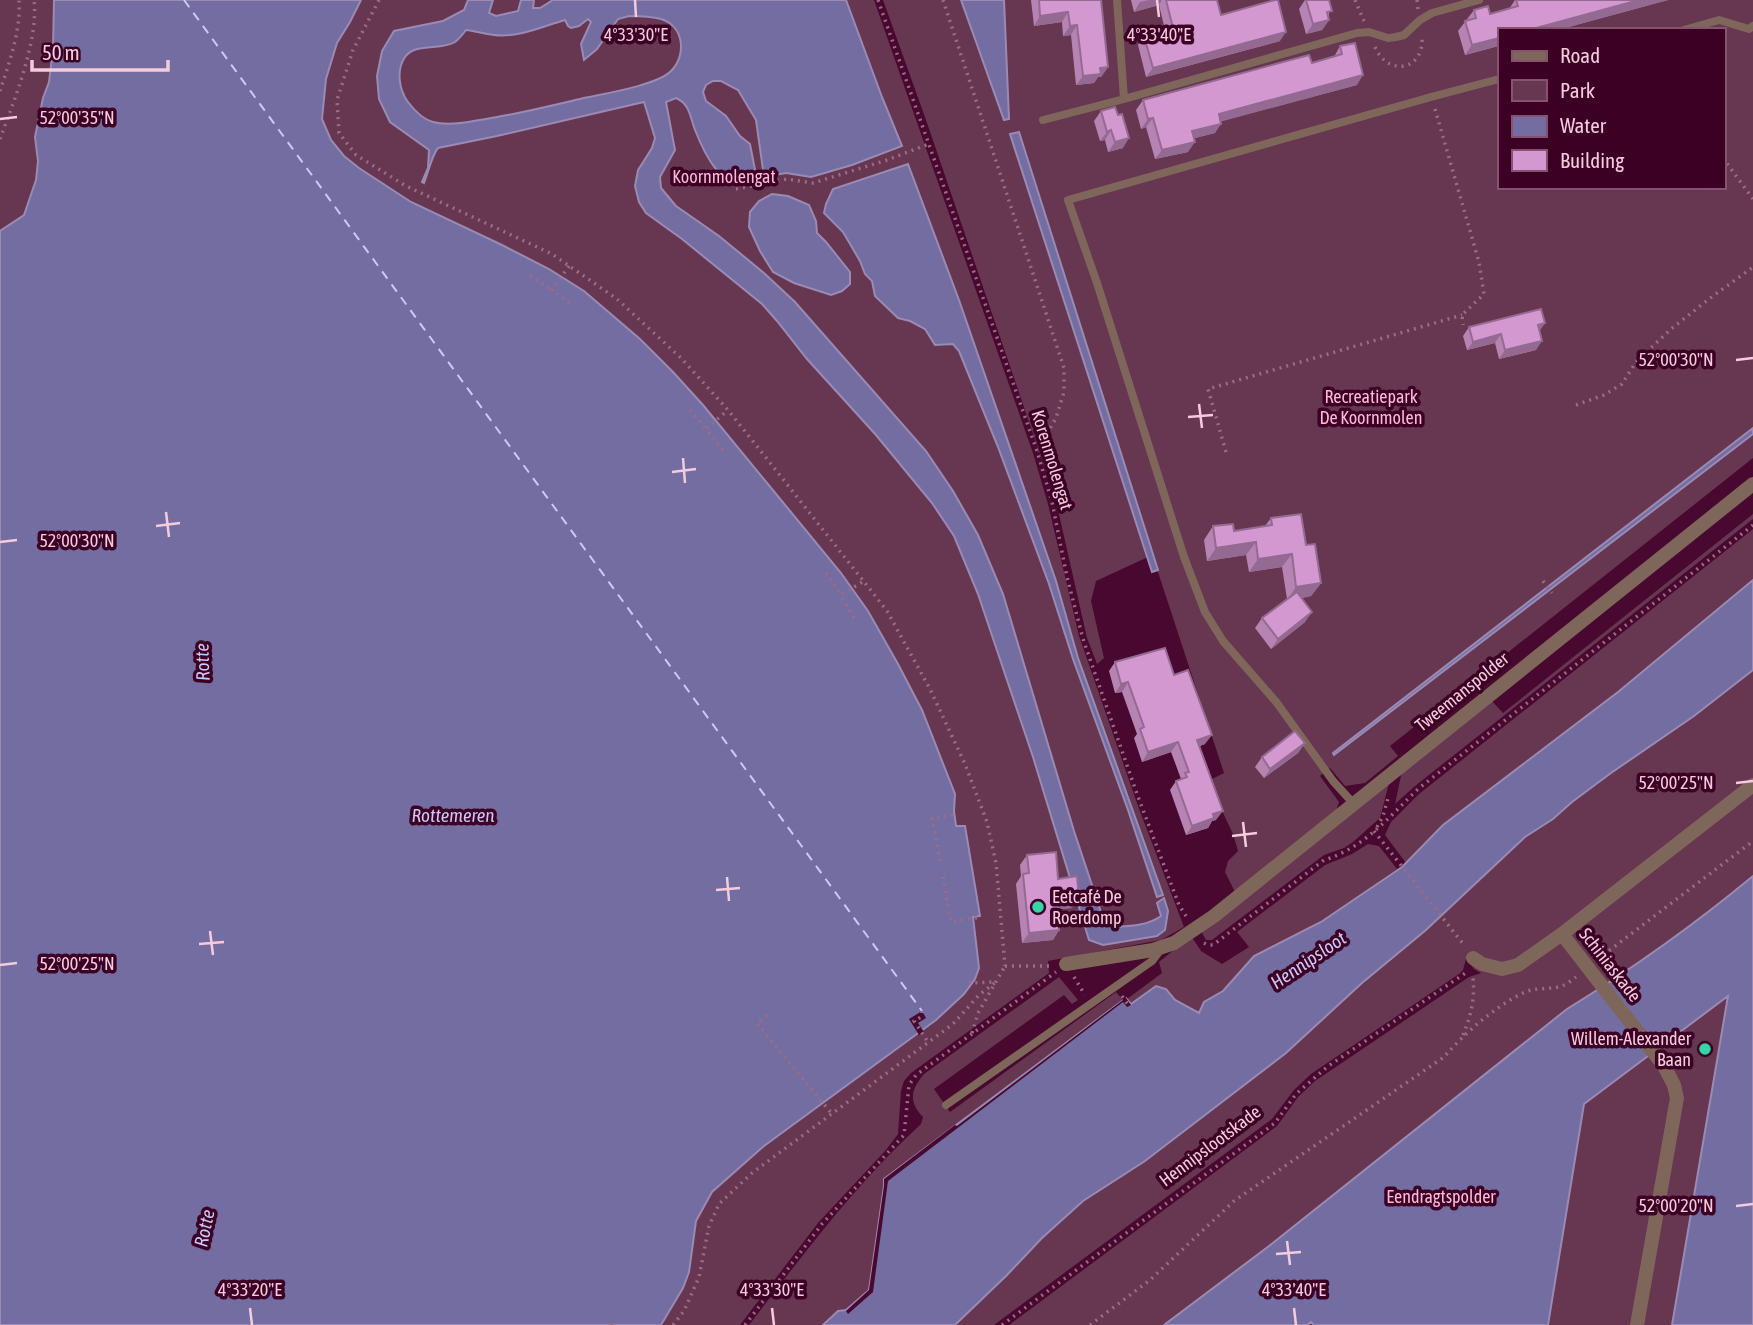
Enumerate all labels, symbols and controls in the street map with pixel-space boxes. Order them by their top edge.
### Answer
text: 4°33'30"E [604,24,668,45]
text: 4°33'40"E [1127,24,1191,45]
scale bar [32,28,168,72]
legend [1498,28,1725,189]
text: 50 m [42,40,80,64]
text: Road [1560,43,1600,67]
text: Park [1560,78,1595,102]
text: 52°00'35"N [39,107,115,128]
text: Water [1560,113,1607,137]
text: Building [1560,148,1624,172]
park label: Koornmolengat [672,166,776,187]
text: 52°00'30"N [1638,349,1714,370]
park label: Recreatiepark De Koornmolen [1319,386,1423,428]
street label: Korenmolengat [1027,408,1078,512]
text: 52°00'30"N [39,530,115,551]
water label: Rotte [190,643,214,681]
street label: Tweemanspolder [1411,647,1513,736]
text: 52°00'25"N [1638,772,1714,793]
water label: Rottemeren [412,804,495,826]
place label: Eetcafé De Roerdomp [1052,886,1122,928]
marker: Eetcafé De Roerdomp [1030,899,1046,915]
street label: Schiniaskade [1575,924,1646,1006]
water label: Hennipsloot [1266,926,1350,993]
text: 52°00'25"N [39,953,115,974]
place label: Willem-Alexander Baan [1571,1028,1692,1070]
marker: Willem-Alexander Baan [1697,1041,1713,1057]
street label: Hennipslootskade [1155,1101,1264,1190]
park label: Eendragtspolder [1386,1186,1496,1207]
text: 52°00'20"N [1638,1195,1714,1216]
water label: Rotte [189,1207,219,1249]
text: 4°33'20"E [218,1279,282,1300]
text: 4°33'30"E [740,1279,804,1300]
text: 4°33'40"E [1262,1279,1326,1300]

